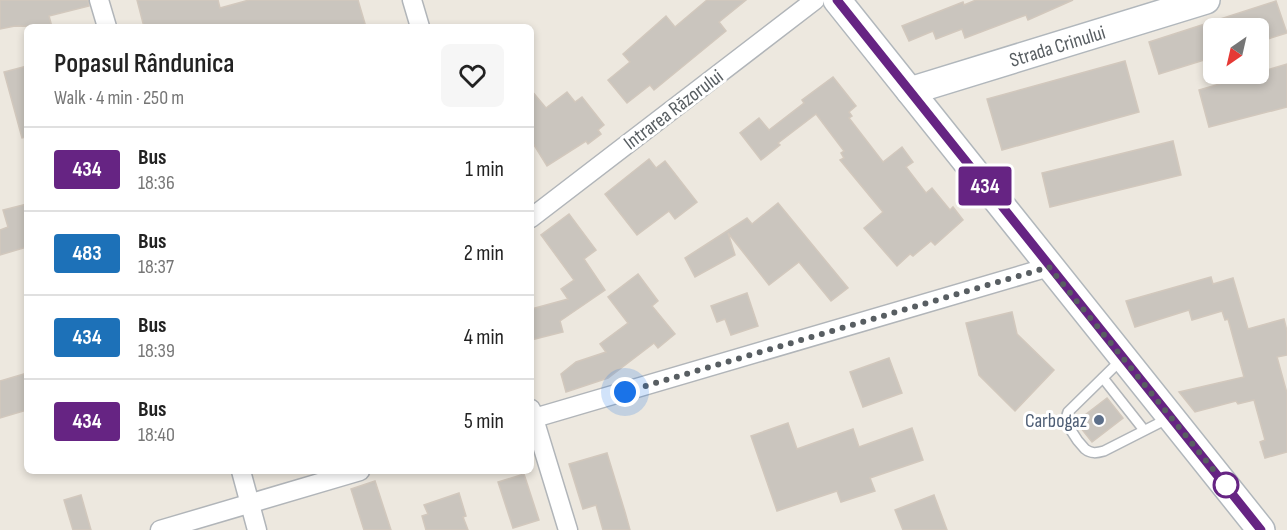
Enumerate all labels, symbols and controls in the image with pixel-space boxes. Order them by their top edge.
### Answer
north arrow [1203,18,1269,84]
map controls [1203,18,1269,84]
street label: Strada Crinului [1007,21,1108,73]
button: heart [441,44,504,107]
text: Popasul Rândunica [54,47,234,80]
street label: Intrarea Răzorului [619,65,728,155]
text: Walk · 4 min · 250 m [54,86,184,110]
text: Bus [138,144,167,171]
text: 1 min [465,156,504,183]
text: 434 [72,157,102,182]
line badge: 434 [950,166,1020,206]
text: 18:36 [138,171,175,195]
text: 434 [970,174,1000,199]
text: Bus [138,228,167,255]
text: 2 min [464,240,504,267]
text: 483 [72,241,102,266]
text: 18:37 [138,255,174,279]
text: Bus [138,312,167,339]
text: 4 min [464,324,504,351]
text: 434 [72,325,102,350]
text: 18:39 [138,339,175,363]
your location [610,377,640,407]
text: Bus [138,396,167,423]
text: 5 min [464,408,504,435]
text: 434 [72,409,102,434]
place label: Carbogaz [1025,409,1087,433]
marker: Carbogaz [1092,413,1106,427]
text: 18:40 [138,423,175,447]
unlabelled marker [1213,472,1239,498]

